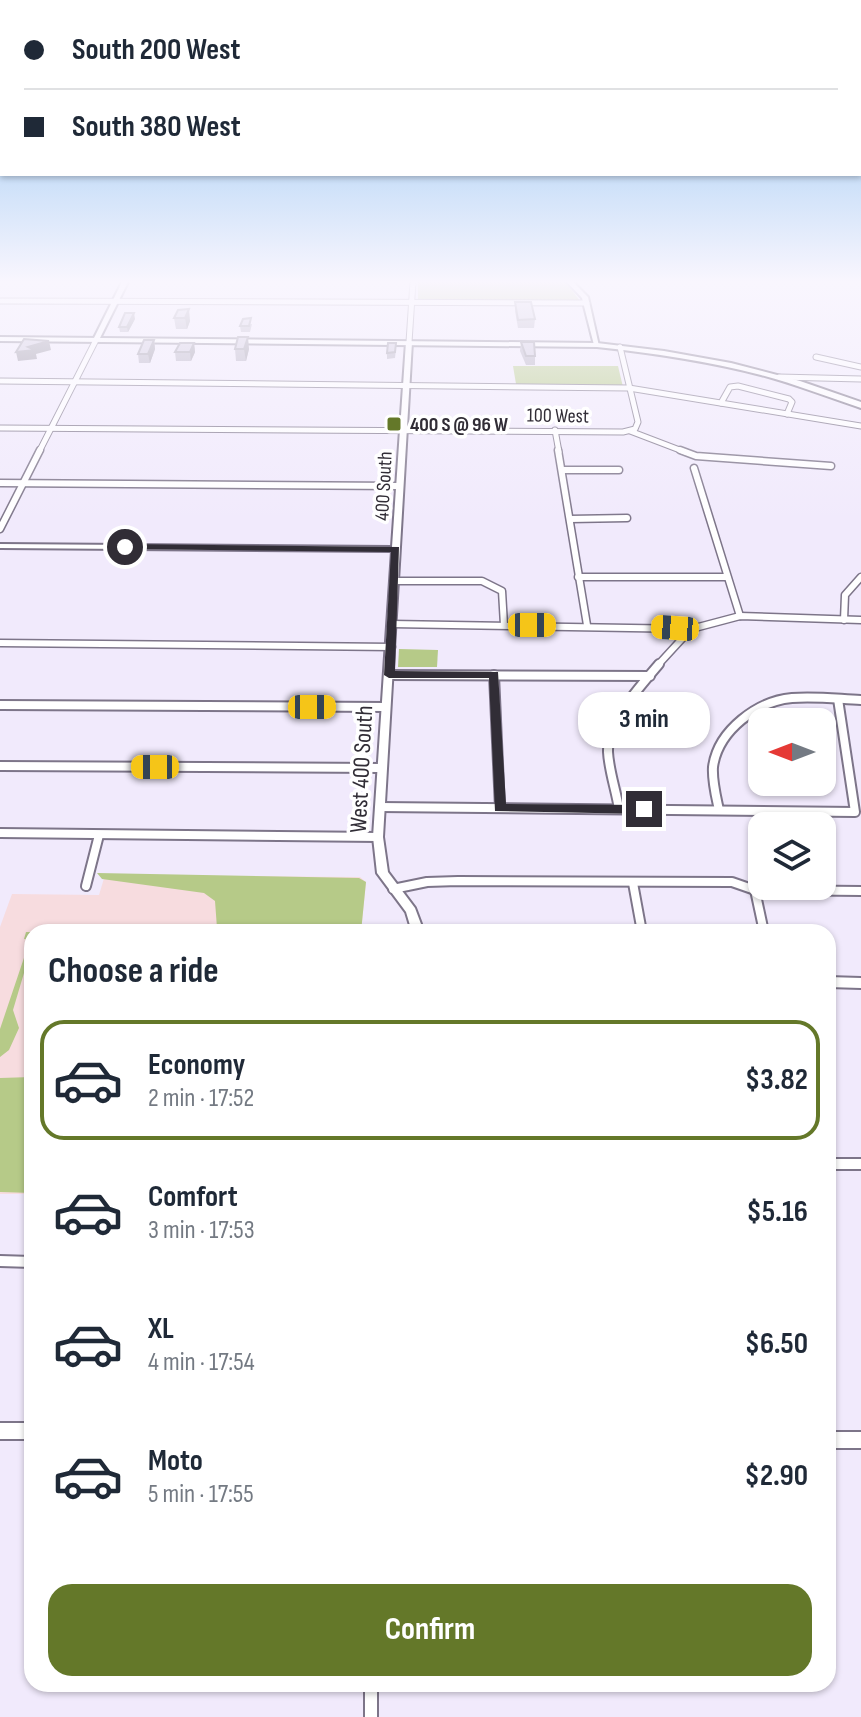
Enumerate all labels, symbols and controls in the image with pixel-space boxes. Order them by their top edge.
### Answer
text: South 200 West [72,32,241,68]
text: South 380 West [72,109,241,145]
street label: 100 West [527,403,589,429]
place label: 400 S @ 96 W [410,413,508,437]
marker: 400 S @ 96 W [385,415,403,433]
street label: 400 South [370,451,398,521]
route start [107,529,143,565]
car [508,613,556,637]
car [650,614,700,642]
callout: 3 min [578,693,710,749]
car [288,695,336,719]
street label: West 400 South [344,704,379,834]
text: 3 min [619,704,669,735]
north arrow [748,708,836,796]
map controls [748,708,836,900]
car [131,755,179,779]
route end [626,791,662,827]
button: layers [748,812,836,900]
text: Choose a ride [48,950,219,993]
icon: car [52,1044,124,1116]
text: Economy [148,1047,245,1083]
text: $3.82 [745,1062,808,1098]
text: 2 min · 17:52 [148,1083,254,1114]
icon: car [52,1176,124,1248]
text: Comfort [148,1179,238,1215]
text: $5.16 [747,1194,808,1230]
text: 3 min · 17:53 [148,1215,255,1246]
icon: car [52,1308,124,1380]
text: XL [148,1311,174,1347]
text: $6.50 [745,1326,808,1362]
text: 4 min · 17:54 [148,1347,255,1378]
icon: car [52,1440,124,1512]
text: Moto [148,1443,203,1479]
text: $2.90 [745,1458,808,1494]
text: 5 min · 17:55 [148,1479,254,1510]
button: Confirm [48,1584,812,1676]

